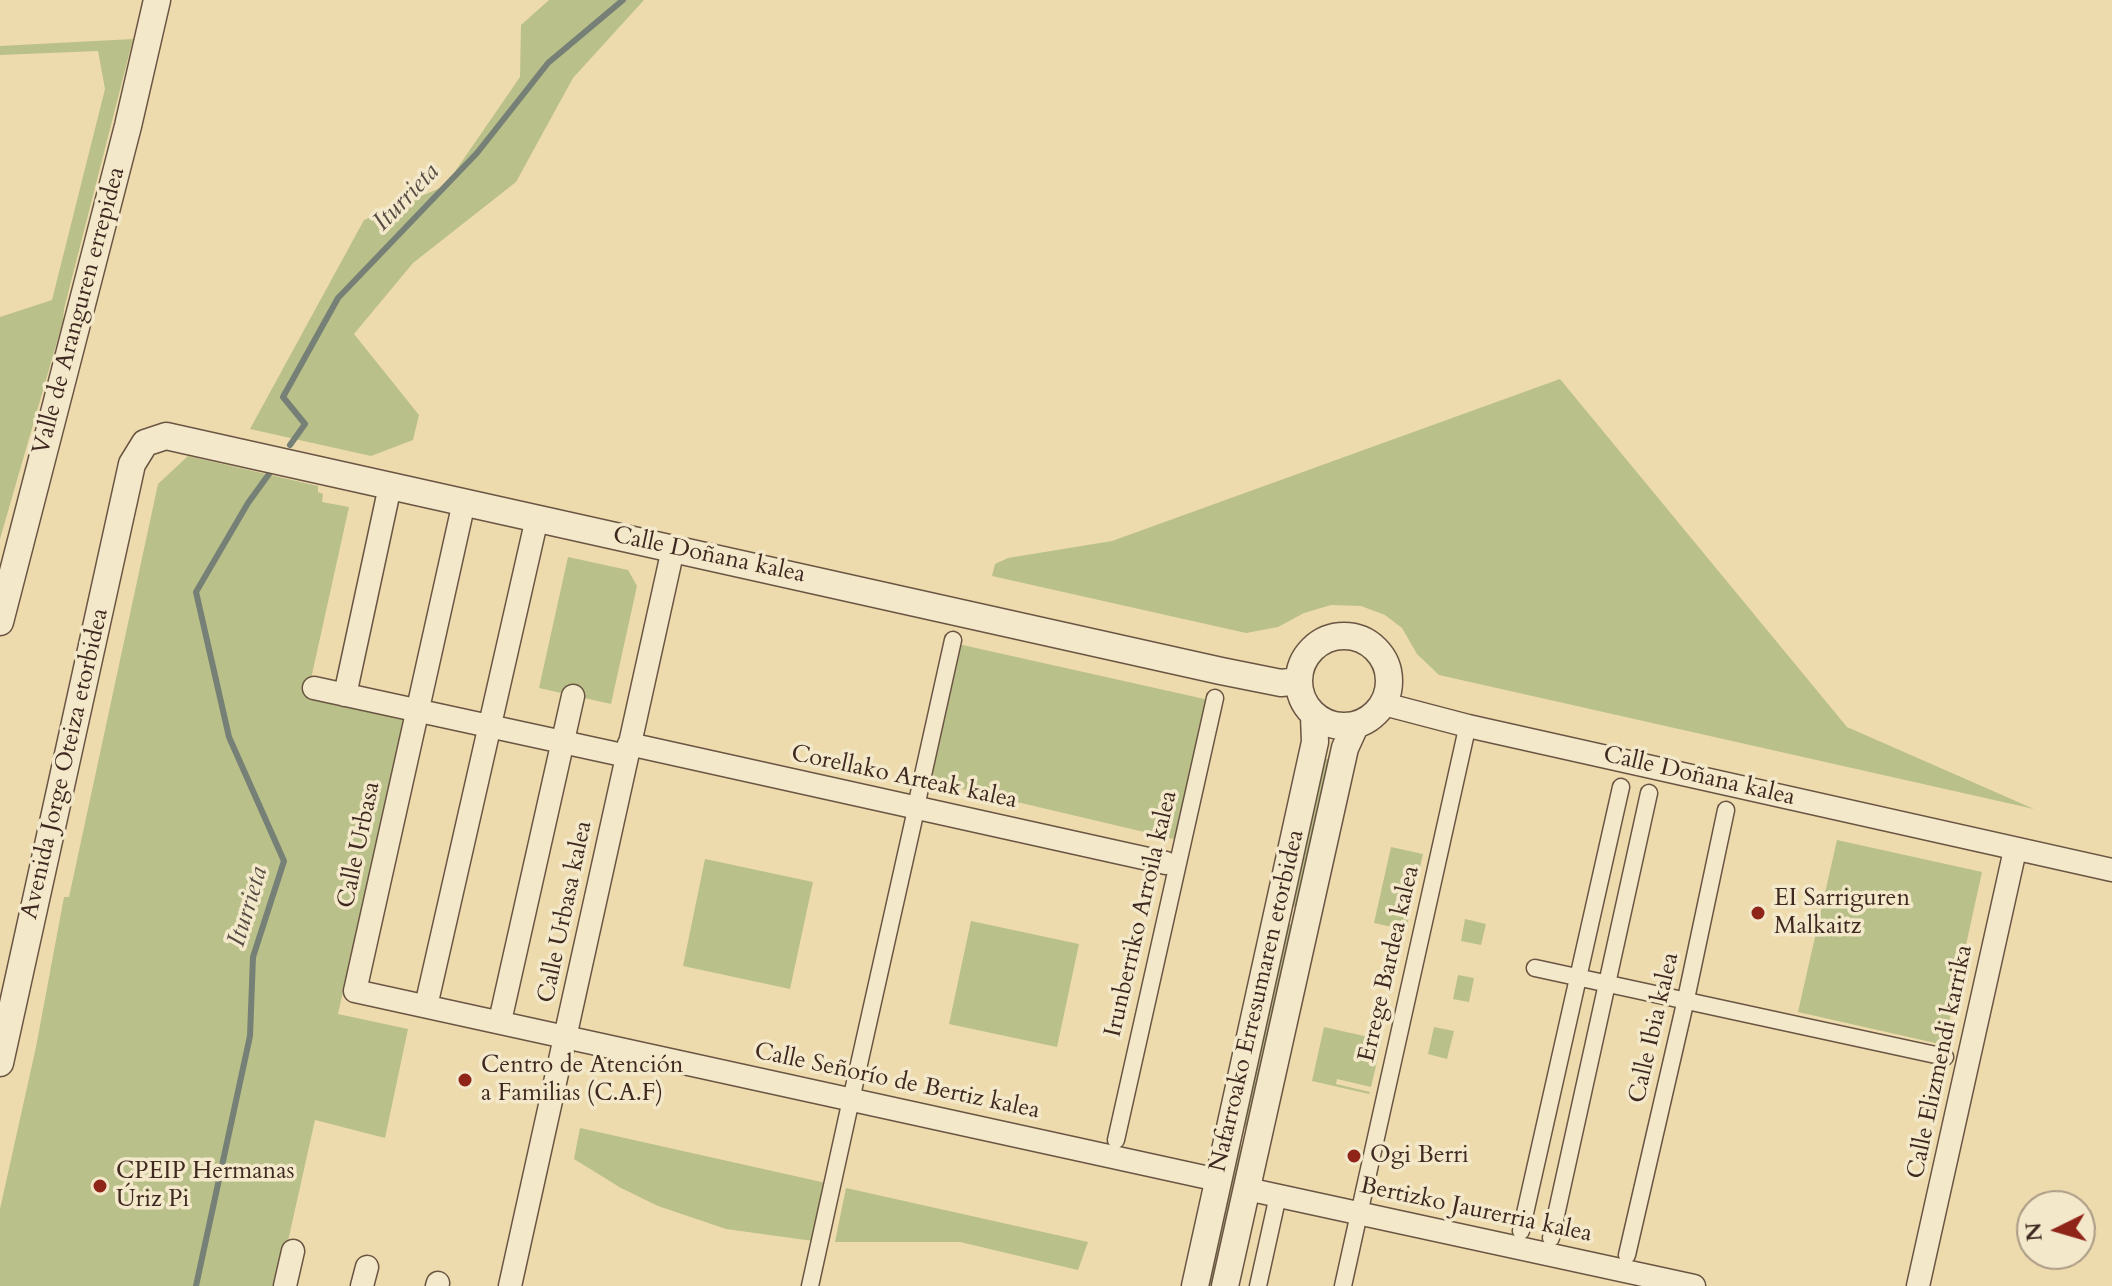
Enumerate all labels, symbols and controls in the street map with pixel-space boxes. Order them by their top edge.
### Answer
water label: Iturrieta [367,158,447,238]
street label: Valle de Aranguren errepidea [28,164,132,458]
street label: Calle Doñana kalea [610,522,808,590]
street label: Avenida Jorge Oteiza etorbidea [16,606,116,922]
street label: Corellako Arteak kalea [788,740,1020,816]
street label: Calle Doñana kalea [1600,741,1798,813]
street label: Calle Urbasa [333,779,387,911]
street label: Irunberriko Arroila kalea [1100,788,1184,1040]
street label: Calle Urbasa kalea [533,818,599,1006]
street label: Nafarroako Erresumaren etorbidea [1205,827,1311,1175]
water label: Iturrieta [222,863,276,951]
street label: Errege Bardea kalea [1353,863,1427,1065]
place label: EI Sarriguren Malkaitz [1774,885,1910,941]
marker: EI Sarriguren Malkaitz [1749,904,1767,922]
street label: Calle Elizmendi karrika [1902,943,1980,1181]
street label: Calle Ibia kalea [1624,950,1686,1106]
street label: Calle Señorío de Bertiz kalea [752,1038,1042,1126]
place label: Centro de Atención a Familias (C.A.F) [481,1052,683,1108]
marker: Centro de Atención a Familias (C.A.F) [456,1071,474,1089]
place label: Ogi Berri [1370,1142,1469,1170]
marker: Ogi Berri [1345,1147,1363,1165]
place label: CPEIP Hermanas Úriz Pi [116,1158,295,1214]
street label: Bertizko Jaurerria kalea [1357,1172,1595,1250]
marker: CPEIP Hermanas Úriz Pi [91,1177,109,1195]
north arrow [2016,1190,2096,1270]
text: N [2018,1221,2050,1243]

